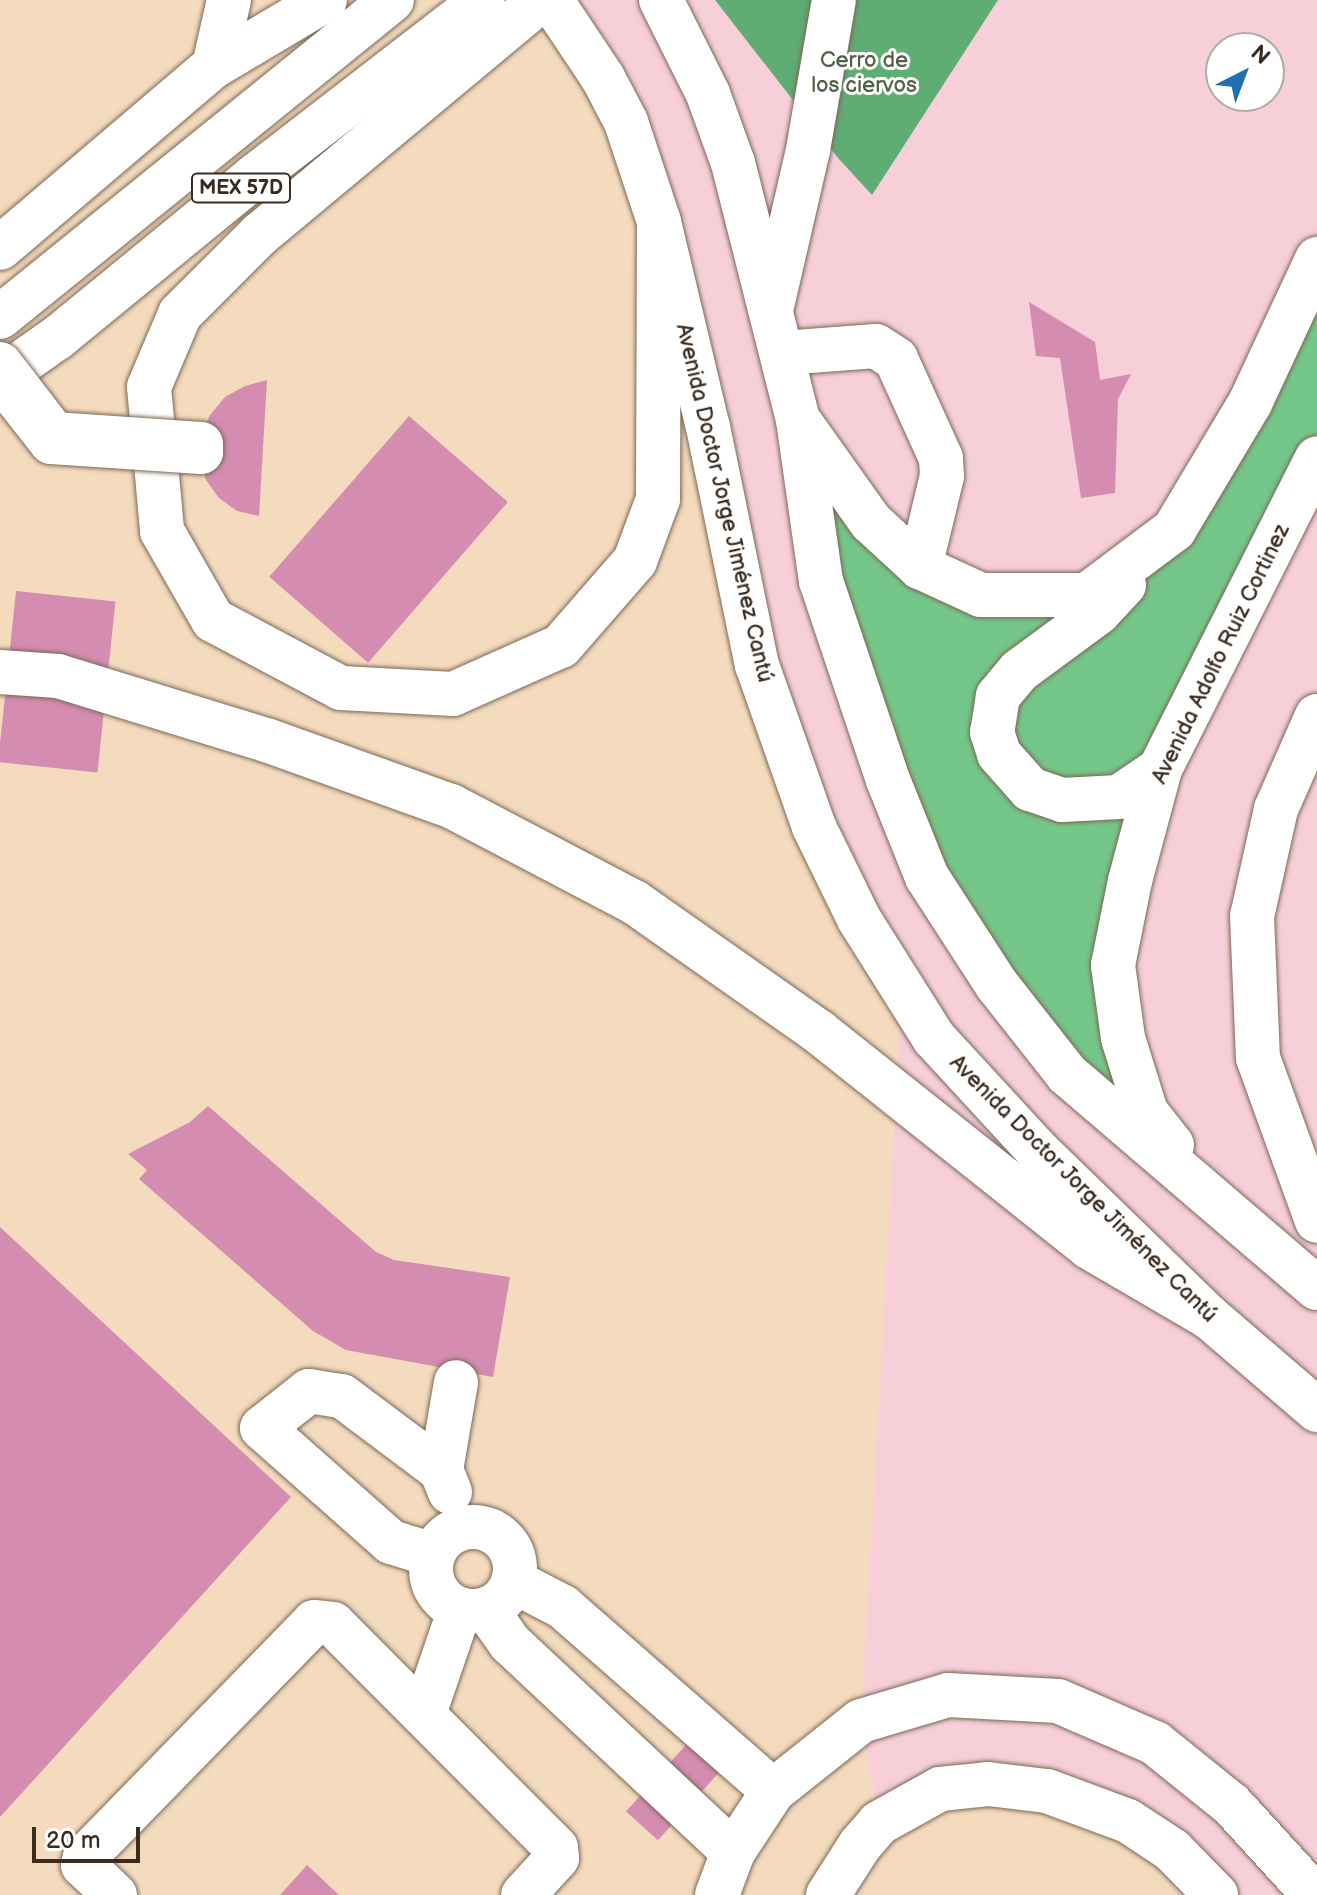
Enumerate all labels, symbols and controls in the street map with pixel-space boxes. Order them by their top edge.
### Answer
north arrow [1205,32,1285,112]
text: N [1245,40,1275,71]
park label: Cerro de los ciervos [811,47,917,98]
road number: MEX 57D [191,172,291,204]
street label: Avenida Doctor Jorge Jiménez Cantú [670,320,778,686]
street label: Avenida Adolfo Ruiz Cortinez [1146,520,1296,788]
street label: Avenida Doctor Jorge Jiménez Cantú [943,1049,1223,1329]
scale bar [36,1811,144,1861]
text: 20 m [46,1826,101,1855]

